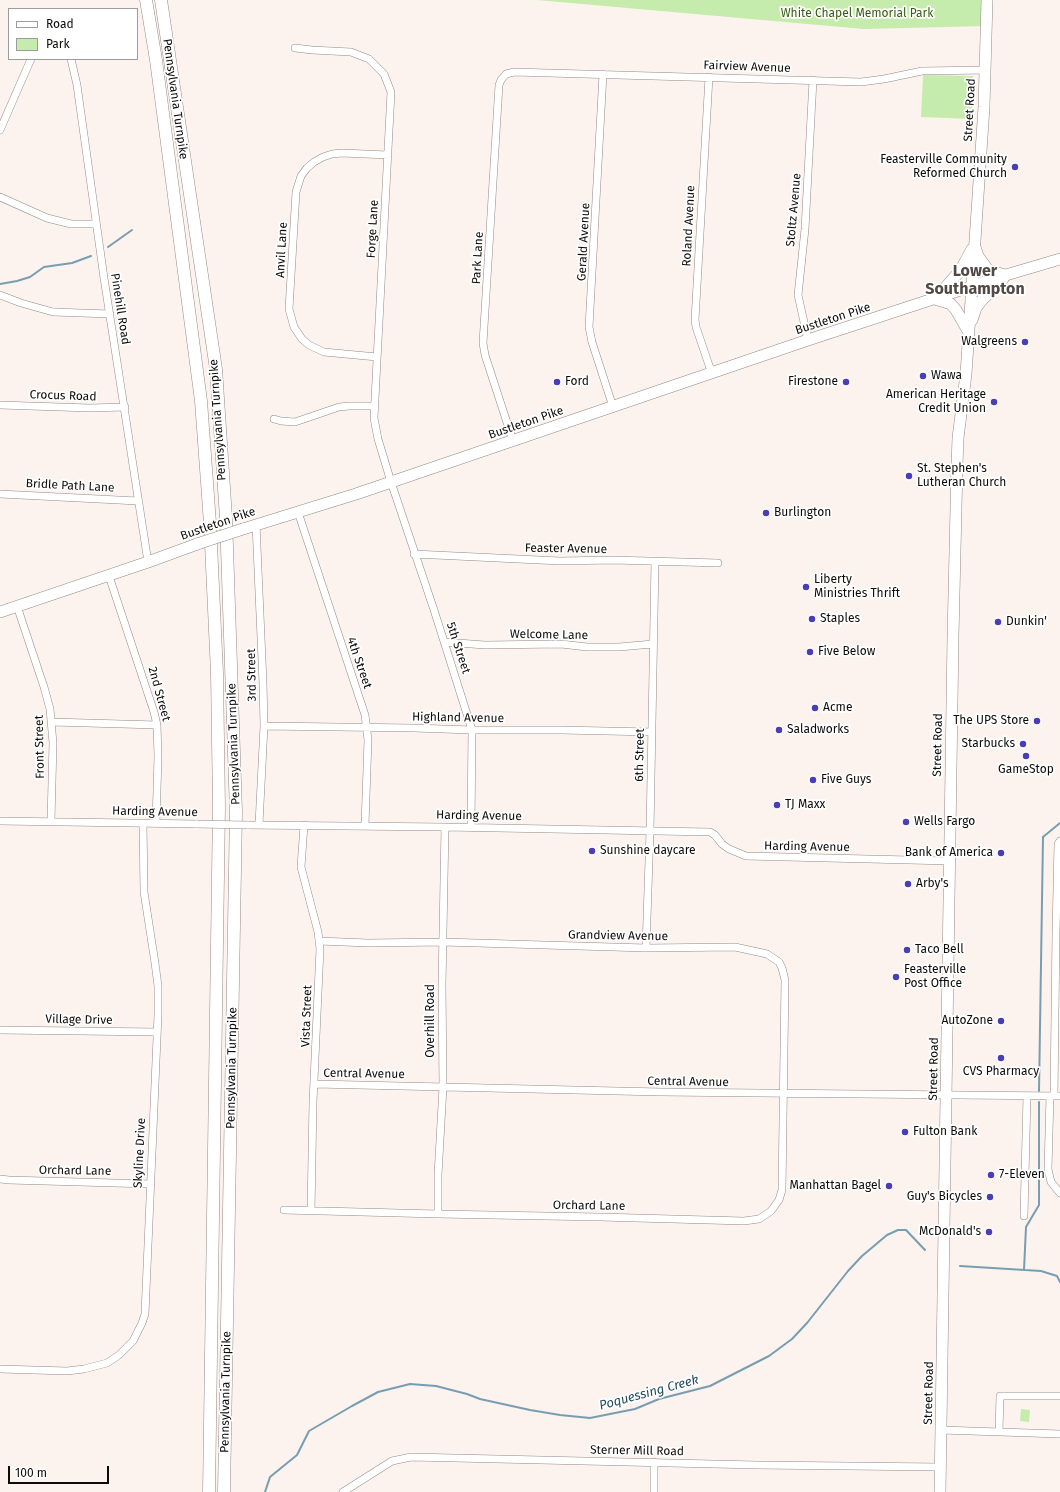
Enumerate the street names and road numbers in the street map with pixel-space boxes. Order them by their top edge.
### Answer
street label: Pennsylvania Turnpike [159,38,191,160]
street label: Fairview Avenue [703,58,791,76]
street label: Street Road [961,78,979,142]
street label: Stoltz Avenue [784,173,804,247]
street label: Roland Avenue [680,185,698,267]
street label: Forge Lane [364,199,382,259]
street label: Gerald Avenue [575,202,593,282]
street label: Anvil Lane [273,222,291,278]
street label: Park Lane [469,231,487,285]
street label: Pinehill Road [107,272,133,346]
street label: Bustleton Pike [793,300,873,338]
street label: Pennsylvania Turnpike [207,359,229,481]
street label: Crocus Road [29,388,97,404]
street label: Bustleton Pike [487,403,565,443]
street label: Bridle Path Lane [25,476,115,496]
street label: Bustleton Pike [179,504,257,544]
street label: Feaster Avenue [525,541,607,557]
street label: 5th Street [443,621,473,675]
street label: Welcome Lane [510,627,588,643]
street label: 4th Street [343,635,375,691]
street label: 3rd Street [244,648,260,702]
street label: 2nd Street [145,665,173,723]
street label: Pennsylvania Turnpike [225,683,243,805]
street label: Highland Avenue [412,710,504,726]
street label: Street Road [930,713,946,777]
street label: Front Street [32,715,48,779]
street label: 6th Street [632,728,648,782]
street label: Harding Avenue [112,804,198,820]
street label: Harding Avenue [436,808,522,824]
street label: Harding Avenue [764,839,850,855]
street label: Grandview Avenue [568,928,668,944]
street label: Overhill Road [424,984,438,1058]
street label: Vista Street [299,985,315,1047]
street label: Pennsylvania Turnpike [224,1007,240,1129]
street label: Village Drive [45,1012,113,1028]
street label: Street Road [926,1037,942,1101]
street label: Central Avenue [323,1066,405,1082]
street label: Central Avenue [647,1074,729,1090]
street label: Skyline Drive [131,1117,149,1189]
street label: Orchard Lane [39,1163,111,1179]
street label: Orchard Lane [553,1198,625,1214]
street label: Pennsylvania Turnpike [218,1331,234,1453]
street label: Street Road [921,1361,937,1425]
street label: Sterner Mill Road [590,1443,684,1459]

